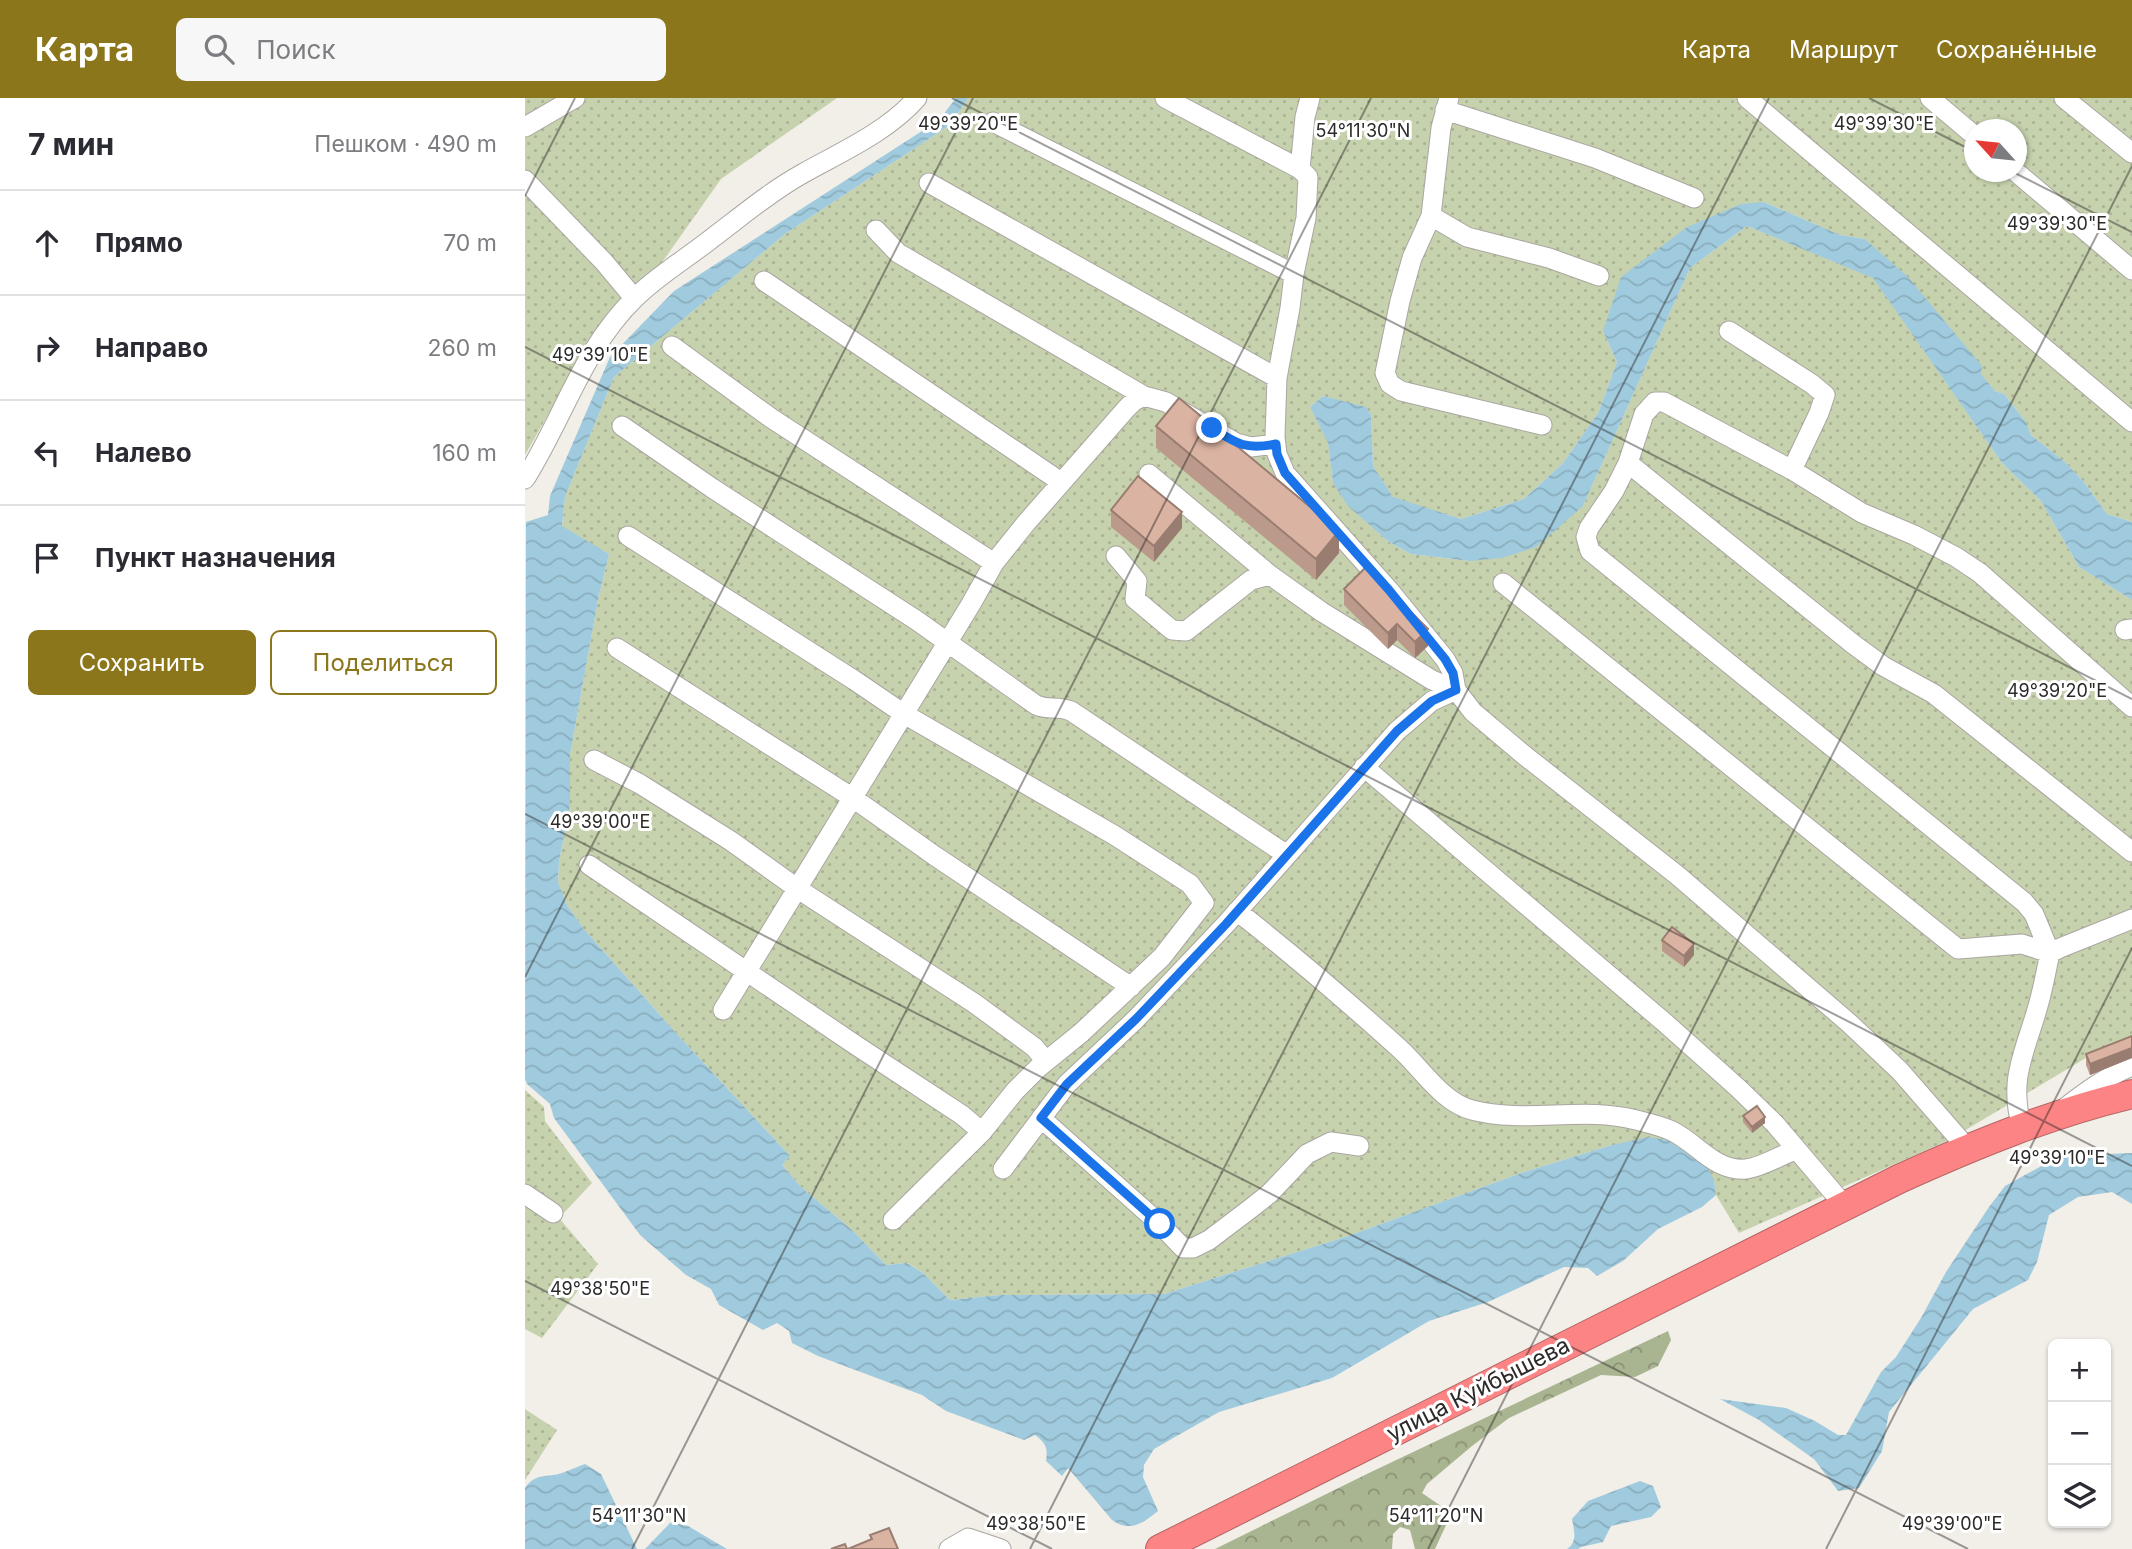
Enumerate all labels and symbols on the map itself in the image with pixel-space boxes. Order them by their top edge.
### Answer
text: 49°39'20"E [918,113,1018,134]
text: 49°39'30"E [1834,113,1934,134]
north arrow [1964,119,2027,182]
text: 54°11'30"N [1316,120,1410,141]
text: 49°39'30"E [2007,213,2107,234]
text: 49°39'10"E [552,344,648,365]
route end [1196,412,1227,443]
text: 49°39'20"E [2007,680,2107,701]
text: 49°39'00"E [550,811,650,832]
text: 49°39'10"E [2009,1147,2105,1168]
route start [1144,1208,1175,1239]
text: 49°38'50"E [550,1278,650,1299]
street label: улица Куйбышева [1382,1331,1574,1447]
text: 54°11'30"N [592,1505,686,1526]
text: 54°11'20"N [1389,1505,1483,1526]
text: 49°38'50"E [986,1513,1086,1534]
text: 49°39'00"E [1902,1513,2002,1534]

